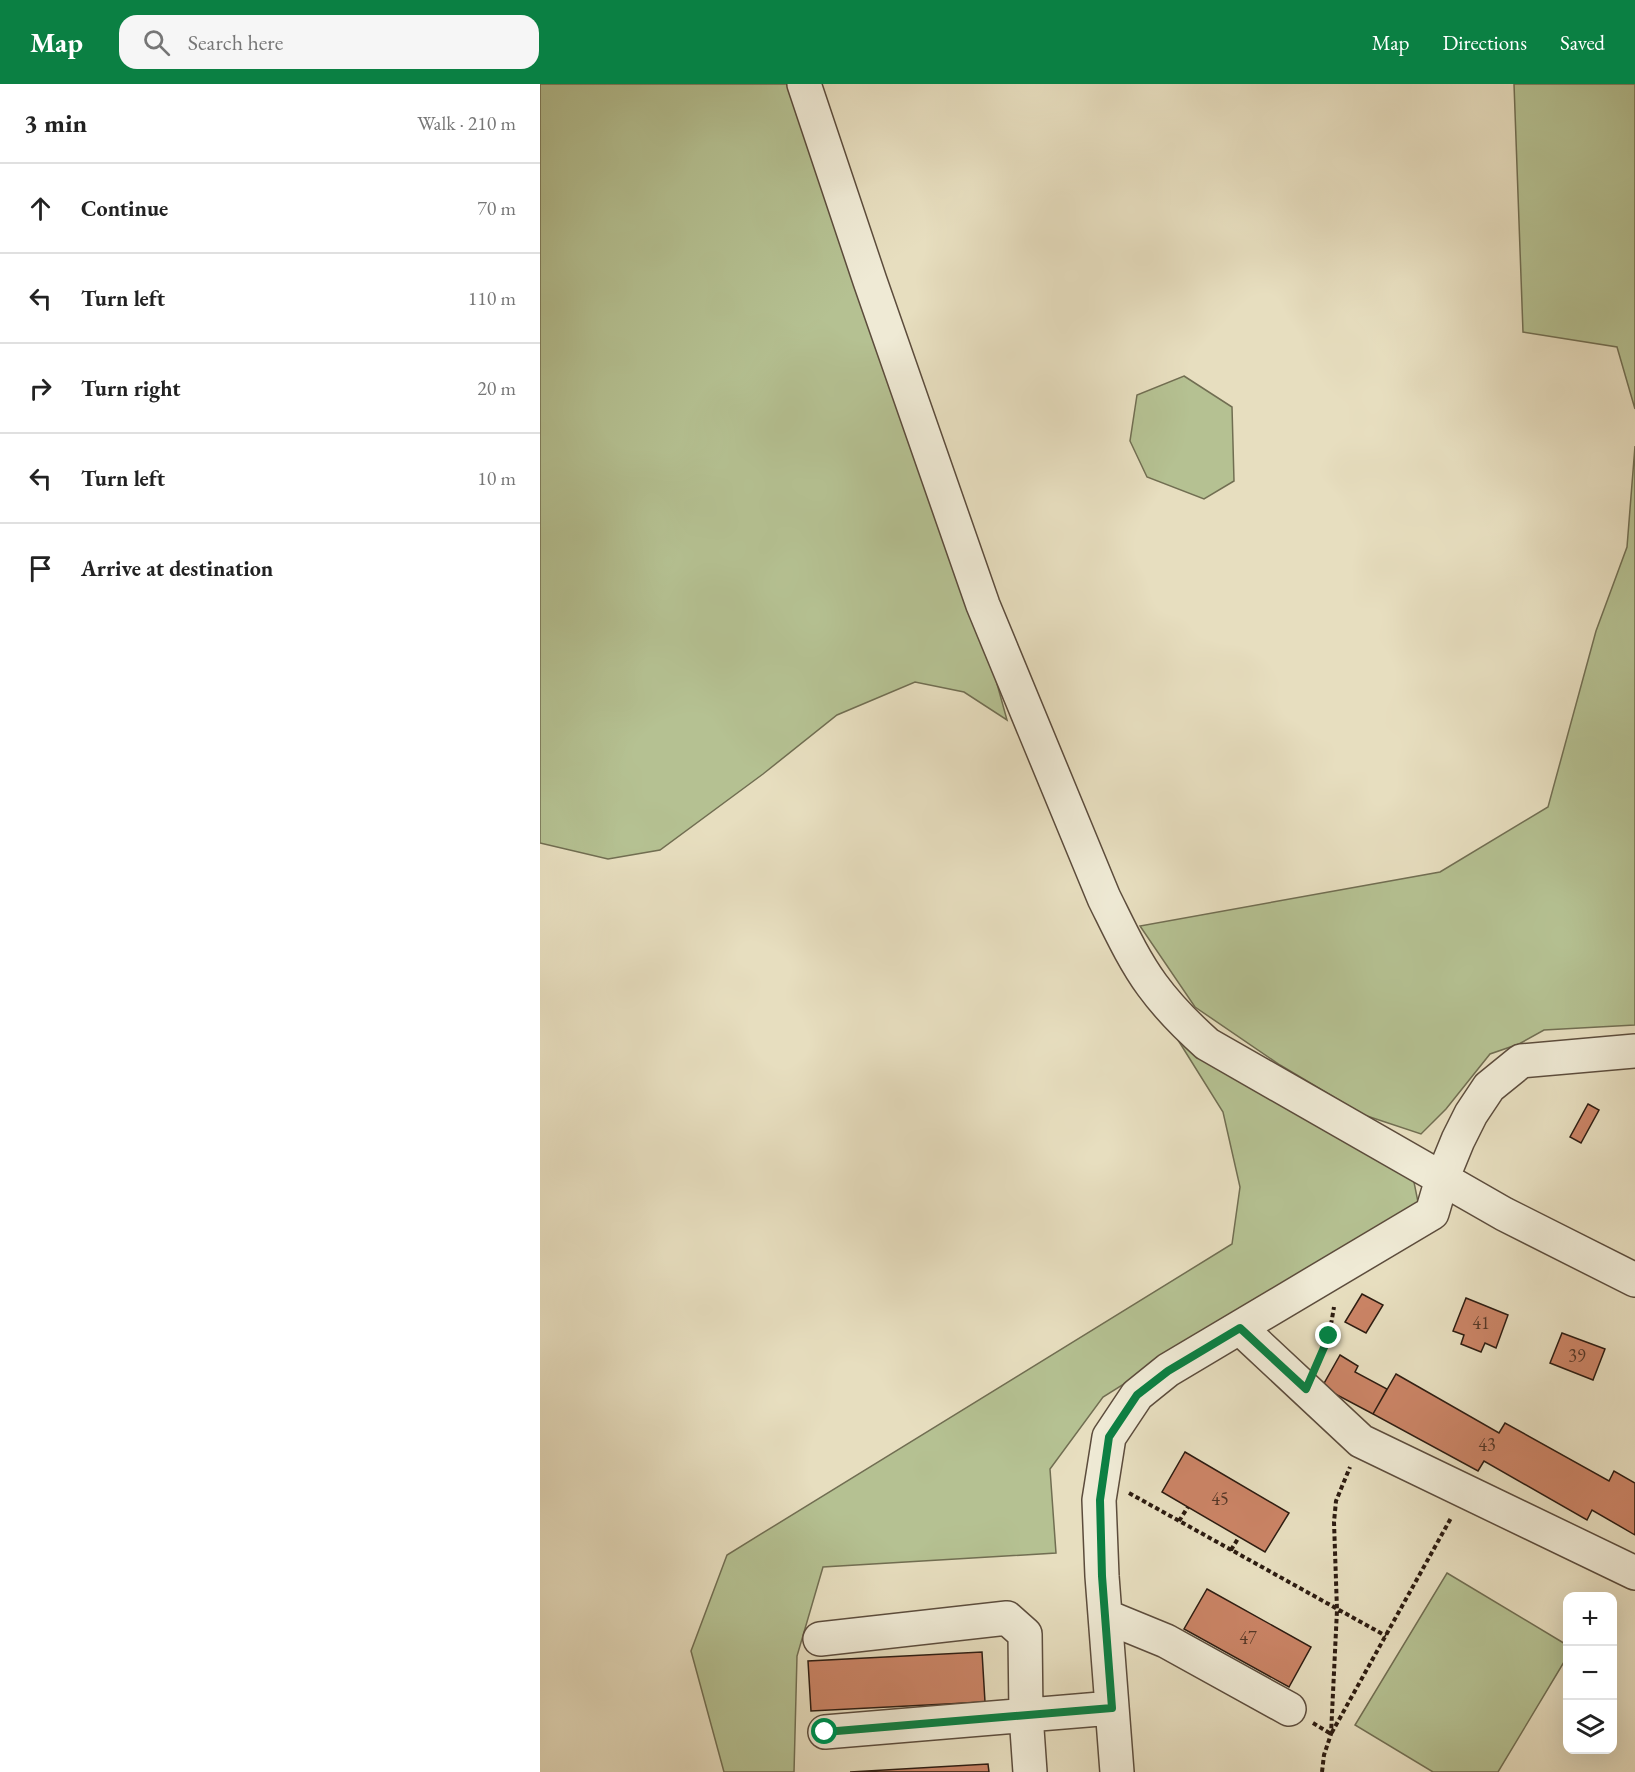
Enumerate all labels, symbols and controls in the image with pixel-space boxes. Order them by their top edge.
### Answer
search box [119,15,539,69]
text: Map [30,24,83,60]
icon: search [140,26,173,59]
text: Search here [188,28,283,57]
text: Map [1372,29,1409,56]
text: Directions [1442,29,1527,56]
text: Saved [1560,29,1605,56]
text: 3 min [24,106,87,140]
text: Walk · 210 m [417,110,516,136]
icon: ahead [24,192,57,225]
text: Continue [81,194,168,223]
text: 70 m [477,195,516,221]
icon: left [24,282,57,315]
text: Turn left [81,284,165,313]
text: 110 m [468,285,516,311]
icon: right [24,372,57,405]
text: Turn right [81,374,180,403]
text: 20 m [477,375,516,401]
icon: left [24,462,57,495]
text: Turn left [81,464,165,493]
text: 10 m [477,465,516,491]
icon: arrive [24,552,57,585]
text: Arrive at destination [81,554,273,583]
house number: 41 [1472,1311,1490,1334]
route end [1315,1322,1341,1348]
house number: 39 [1568,1344,1586,1367]
house number: 43 [1478,1433,1496,1456]
house number: 45 [1211,1487,1229,1510]
map controls [1563,1592,1617,1754]
button: + [1563,1592,1617,1646]
house number: 47 [1239,1626,1257,1649]
button: − [1563,1646,1617,1700]
button: layers [1563,1700,1617,1754]
route start [811,1718,837,1744]

